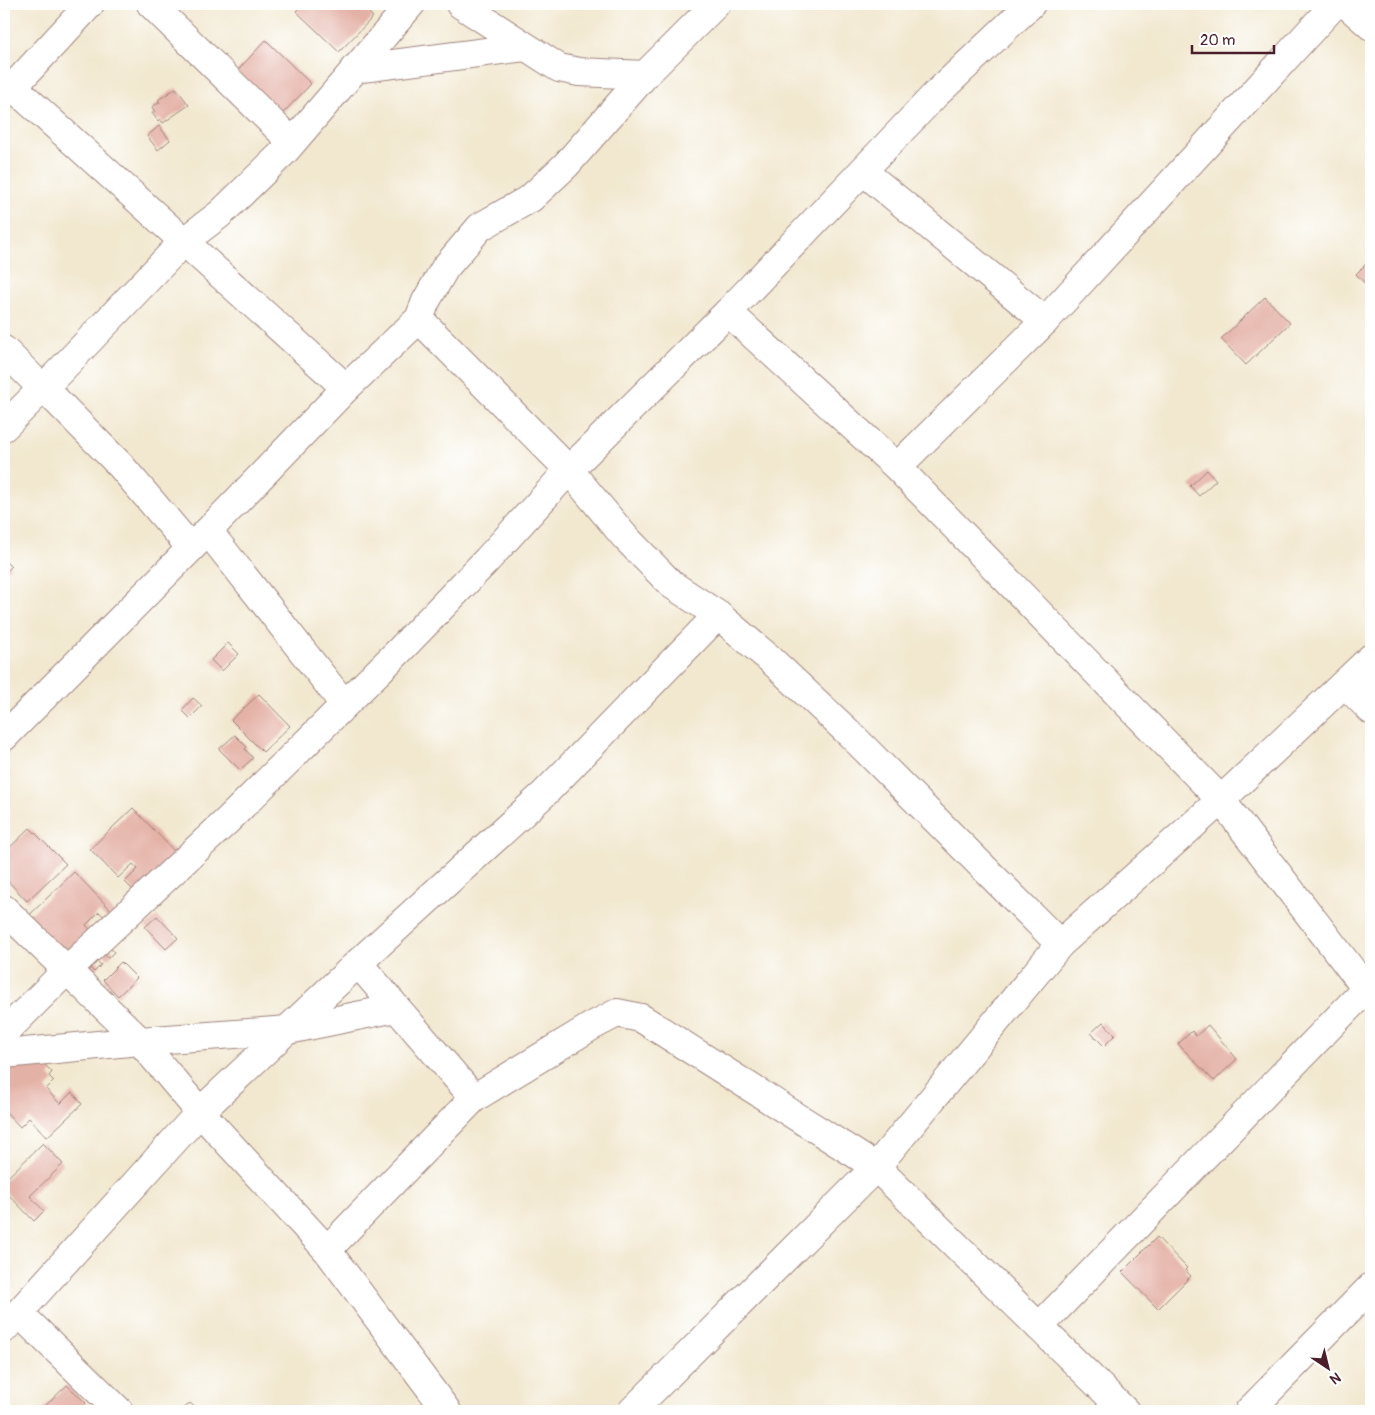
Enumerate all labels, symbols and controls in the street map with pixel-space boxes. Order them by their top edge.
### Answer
scale bar [1192,22,1275,54]
text: 20 m [1200,31,1235,50]
north arrow [1302,1342,1352,1392]
text: N [1326,1369,1344,1388]

